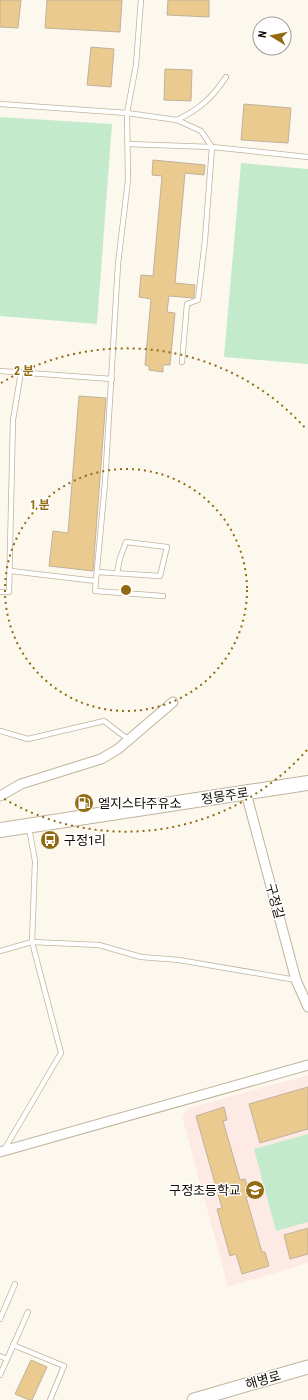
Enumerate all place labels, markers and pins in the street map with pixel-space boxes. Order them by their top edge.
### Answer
centre of rings [119,583,133,597]
fuel station icon: 엘지스타주유소 [73,792,95,814]
place label: 엘지스타주유소 [98,796,182,811]
bus stop icon: 구정1리 [39,829,61,851]
place label: 구정1리 [64,833,106,848]
school or university icon: 구정초등학교 [244,1179,266,1201]
place label: 구정초등학교 [169,1183,241,1198]

